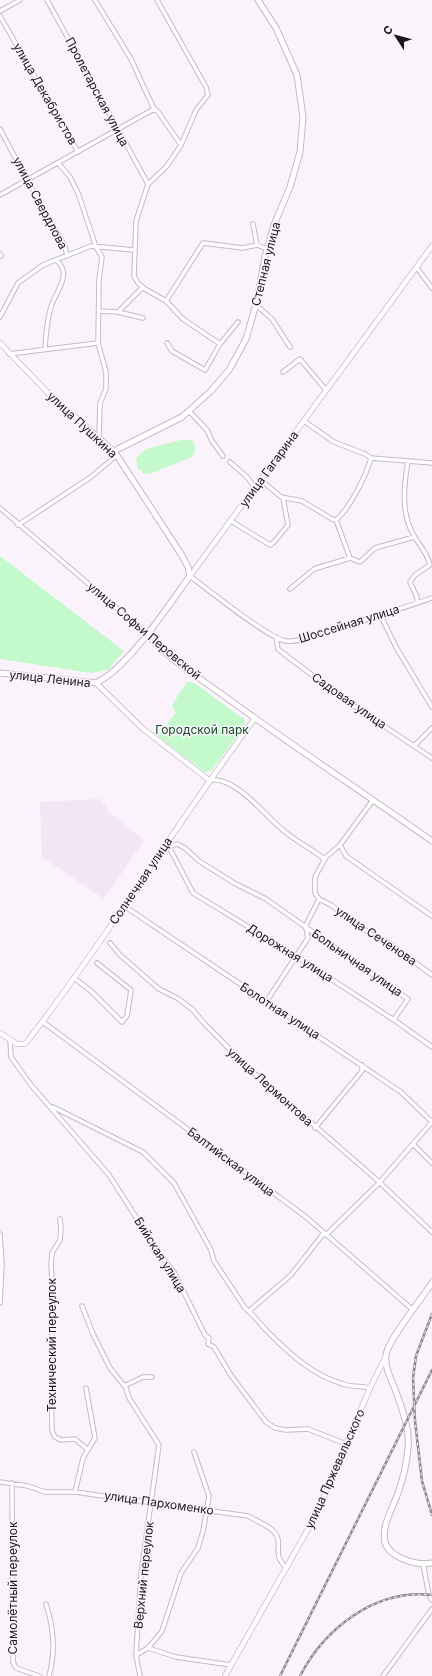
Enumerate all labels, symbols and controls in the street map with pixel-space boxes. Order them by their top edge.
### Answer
north arrow [376,16,416,56]
text: С [380,23,396,38]
street label: Пролетарская улица [62,35,133,149]
street label: улица Декабристов [10,40,81,148]
street label: улица Свердлова [10,154,71,252]
street label: Степная улица [248,220,283,307]
street label: улица Пушкина [44,388,121,461]
street label: улица Гагарина [236,428,301,510]
street label: улица Софьи Перовской [85,579,204,682]
street label: Шоссейная улица [297,601,401,646]
street label: улица Ленина [9,667,91,690]
street label: Садовая улица [309,669,390,732]
park label: Городской парк [155,722,249,737]
street label: Солнечная улица [106,834,175,927]
street label: улица Сеченова [333,903,420,968]
street label: Дорожная улица [244,920,336,985]
street label: Больничная улица [309,926,406,1000]
street label: Болотная улица [237,979,323,1042]
street label: улица Лермонтова [224,1044,316,1129]
street label: Балтийская улица [185,1124,278,1199]
street label: Бийская улица [131,1214,190,1295]
street label: Технический переулок [44,1277,59,1412]
street label: улица Пржевальского [301,1407,368,1531]
street label: улица Пархоменко [103,1487,215,1518]
street label: Верхний переулок [130,1520,157,1629]
street label: Самолётный переулок [5,1521,20,1654]

